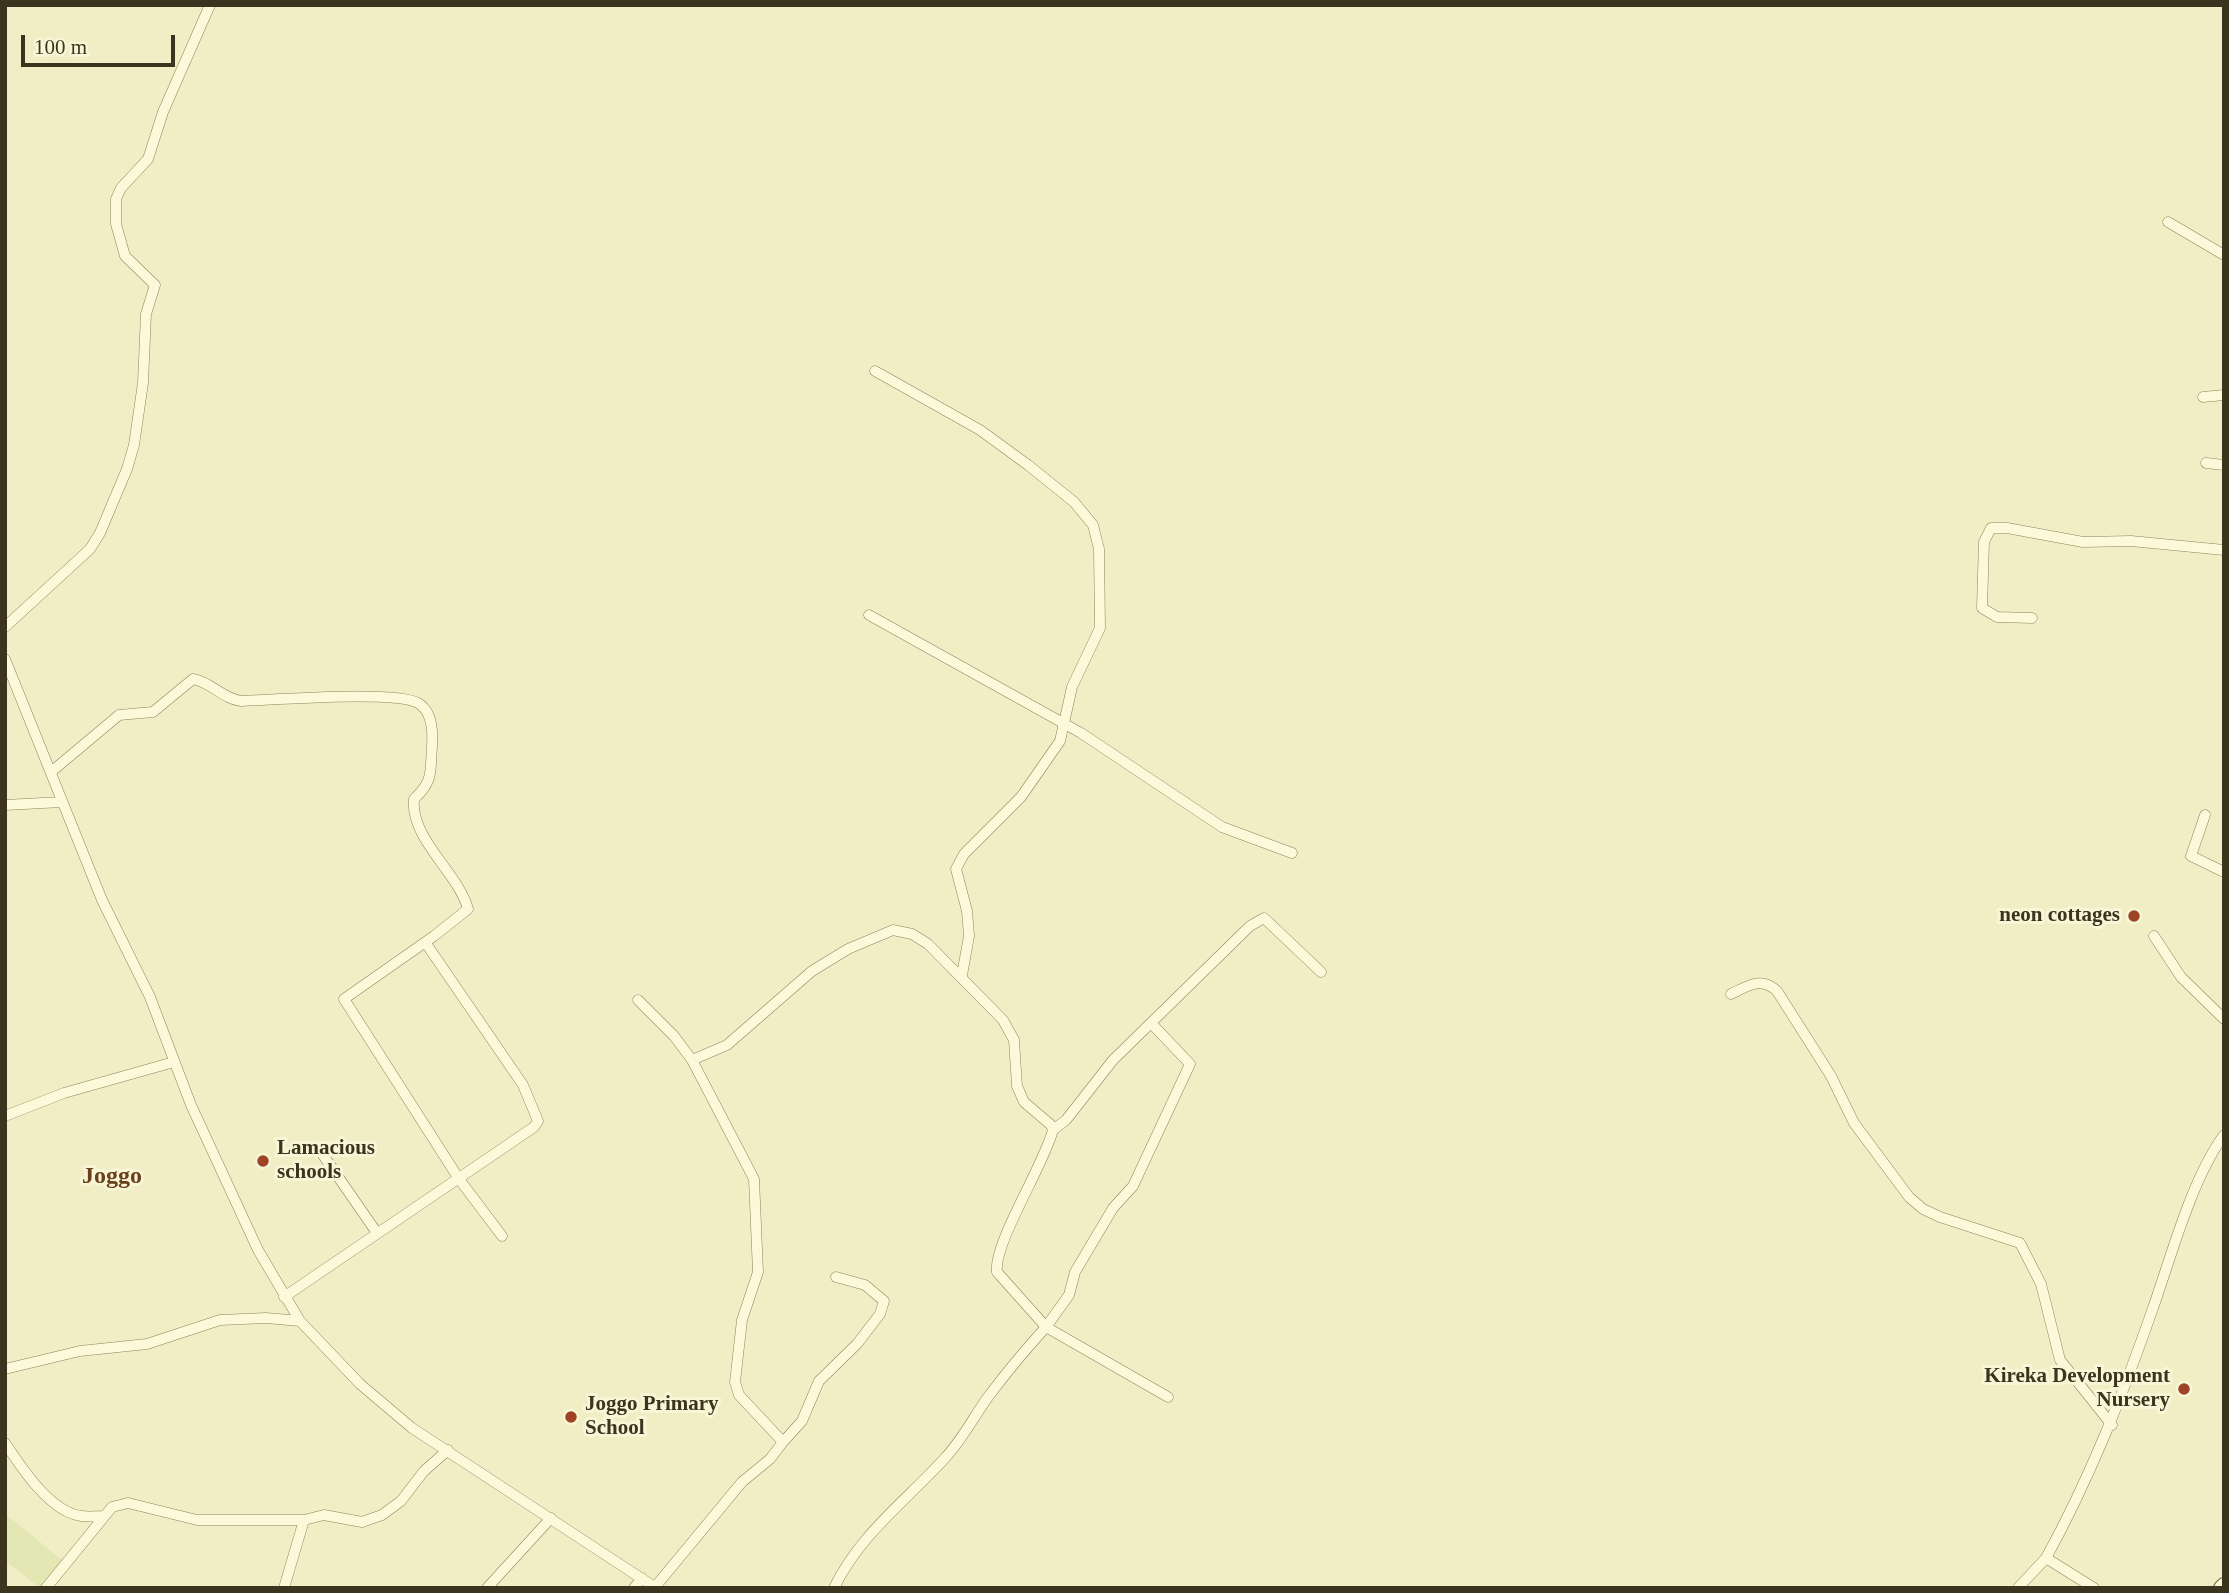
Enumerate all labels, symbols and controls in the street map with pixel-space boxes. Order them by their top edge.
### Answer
scale bar [24,21,178,65]
text: 100 m [34,35,87,59]
place label: neon cottages [1999,903,2120,929]
marker: neon cottages [2126,908,2142,924]
place label: Lamacious schools [277,1136,375,1186]
marker: Lamacious schools [255,1153,271,1169]
district label: Joggo [82,1163,142,1191]
place label: Kireka Development Nursery [1984,1364,2170,1414]
marker: Kireka Development Nursery [2176,1381,2192,1397]
place label: Joggo Primary School [585,1392,719,1442]
marker: Joggo Primary School [563,1409,579,1425]

